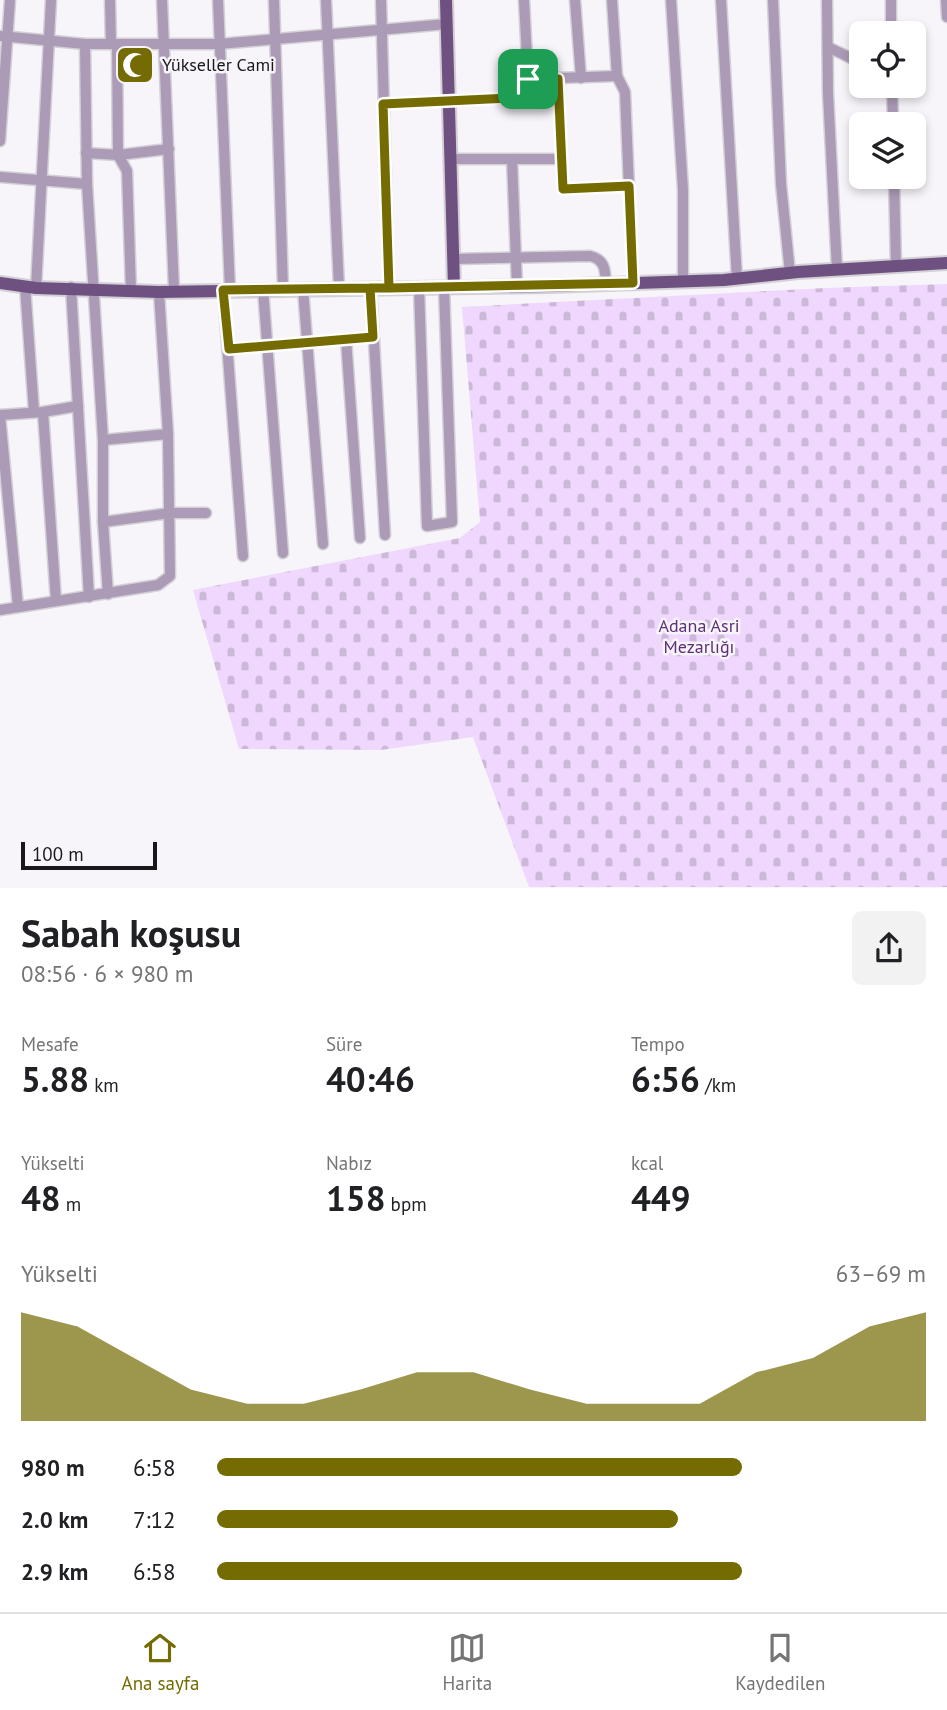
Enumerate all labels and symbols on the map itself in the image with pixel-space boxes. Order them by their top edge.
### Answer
mosque icon: Yükseller Cami [114,44,156,86]
pin [498,49,558,109]
place label: Yükseller Cami [162,53,275,76]
park label: Adana Asri Mezarlığı [658,614,740,658]
scale bar [21,838,158,870]

